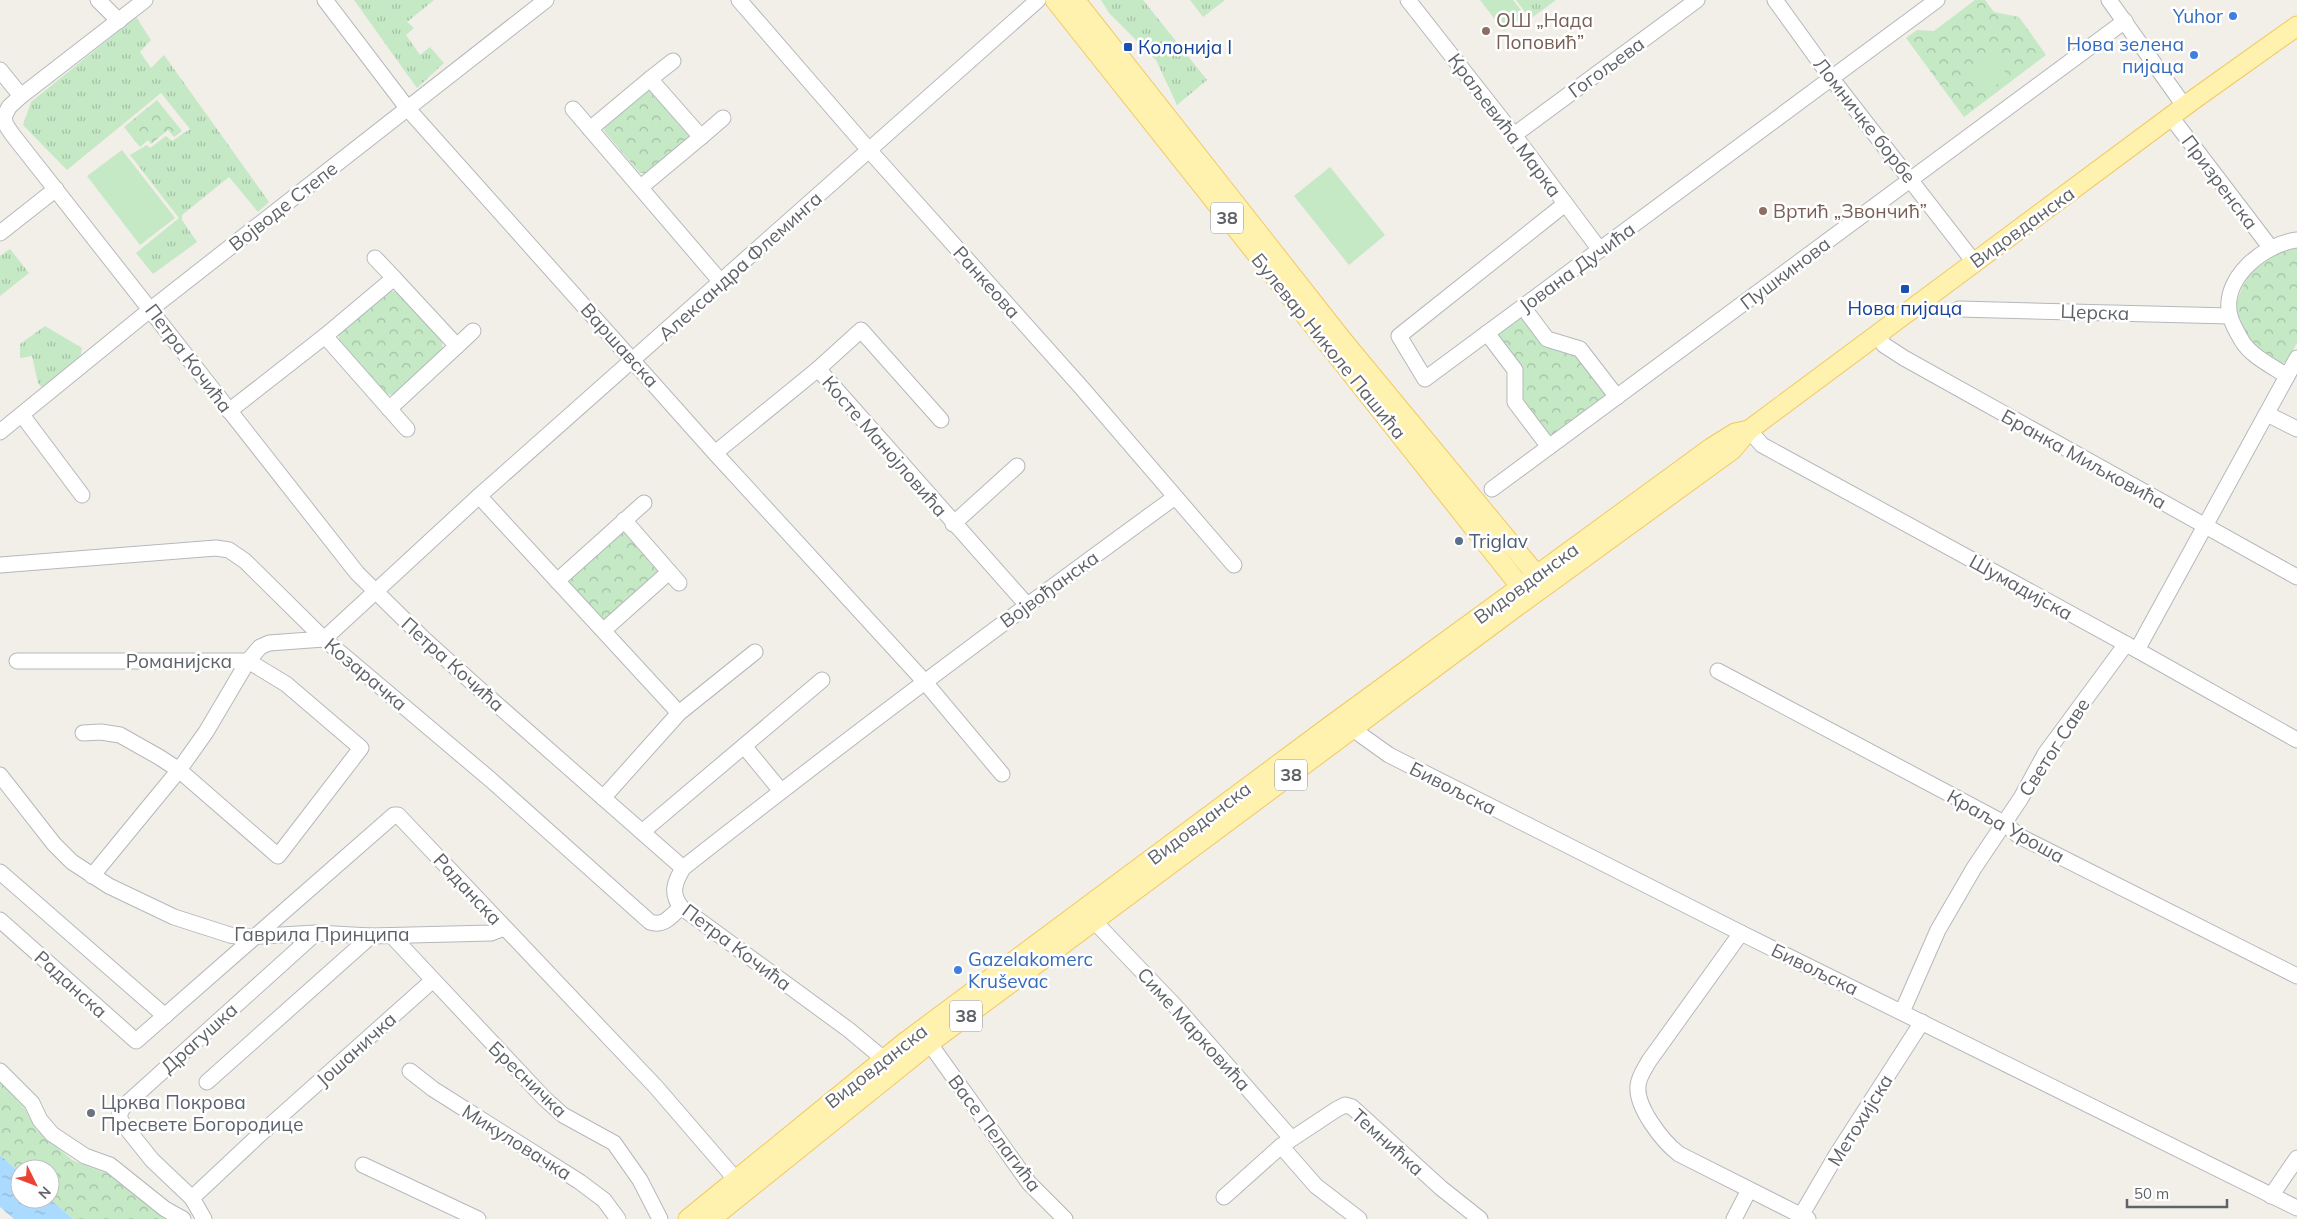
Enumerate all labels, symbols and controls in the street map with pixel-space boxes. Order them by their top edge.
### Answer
place label: Yuhor [2172,4,2223,28]
place label: ОШ „Нада Поповић” [1496,8,1593,54]
marker: Yuhor [2227,10,2239,22]
marker: ОШ „Нада Поповић” [1480,25,1492,37]
street label: Гогољева [1563,31,1649,103]
place label: Нова зелена пијаца [2066,32,2184,78]
place label: Колонија I [1138,35,1232,59]
marker: Колонија I [1122,41,1134,53]
street label: Краљевића Марка [1443,48,1567,202]
marker: Нова зелена пијаца [2188,49,2200,61]
street label: Ломничке борбе [1809,52,1921,188]
street label: Призренска [2177,130,2263,234]
street label: Војводе Степе [224,156,342,256]
street label: Видовданска [1965,181,2079,273]
street label: Александра Флеминга [653,186,827,346]
place label: Вртић „Звончић” [1773,199,1927,223]
road number: 38 [1211,202,1243,234]
marker: Вртић „Звончић” [1757,205,1769,217]
street label: Јована Дучића [1514,217,1640,317]
street label: Пушкинова [1735,231,1835,315]
street label: Ранкеова [948,241,1026,323]
street label: Булевар Николе Пашића [1247,248,1411,444]
marker: Нова пијаца [1899,283,1911,295]
place label: Нова пијаца [1848,296,1962,320]
street label: Варшавска [576,298,664,392]
street label: Петра Кочића [140,299,238,417]
street label: Церска [2060,299,2130,325]
street label: Косте Манојловића [817,371,953,521]
street label: Бранка Миљковића [1997,404,2171,514]
place label: Triglav [1469,529,1528,553]
marker: Triglav [1453,535,1465,547]
street label: Видовданска [1469,537,1583,629]
street label: Војвођанска [995,545,1103,633]
street label: Шумадијска [1965,549,2077,625]
street label: Петра Кочића [397,612,509,716]
street label: Козарачка [320,633,412,715]
street label: Романијска [126,649,232,673]
street label: Светог Саве [2013,693,2095,801]
street label: Бивољска [1406,756,1500,820]
road number: 38 [1275,760,1307,790]
street label: Видовданска [1142,776,1256,870]
street label: Краља Уроша [1943,784,2069,868]
street label: Раданска [429,848,507,930]
street label: Петра Кочића [678,898,796,996]
street label: Гаврила Принципа [234,922,410,946]
street label: Бивољска [1767,938,1863,1000]
street label: Раданска [30,945,112,1023]
place label: Gazelakomerc Kruševac [968,947,1093,993]
street label: Симе Марковића [1132,962,1256,1096]
marker: Gazelakomerc Kruševac [952,964,964,976]
street label: Драгушка [156,997,242,1079]
road number: 38 [950,1000,982,1032]
street label: Јошаничка [311,1007,401,1091]
street label: Видовданска [820,1019,932,1113]
street label: Бресничка [484,1036,572,1122]
street label: Васе Пелагића [943,1070,1047,1196]
street label: Метохијска [1822,1070,1898,1170]
place label: Црква Покрова Пресвете Богородице [101,1090,304,1136]
street label: Микуловачка [458,1099,576,1185]
street label: Темнићка [1347,1103,1429,1181]
marker: Црква Покрова Пресвете Богородице [85,1107,97,1119]
north arrow [10,1159,60,1209]
scale bar [2127,1176,2227,1208]
text: N [34,1183,55,1203]
text: 50 m [2134,1184,2169,1203]

